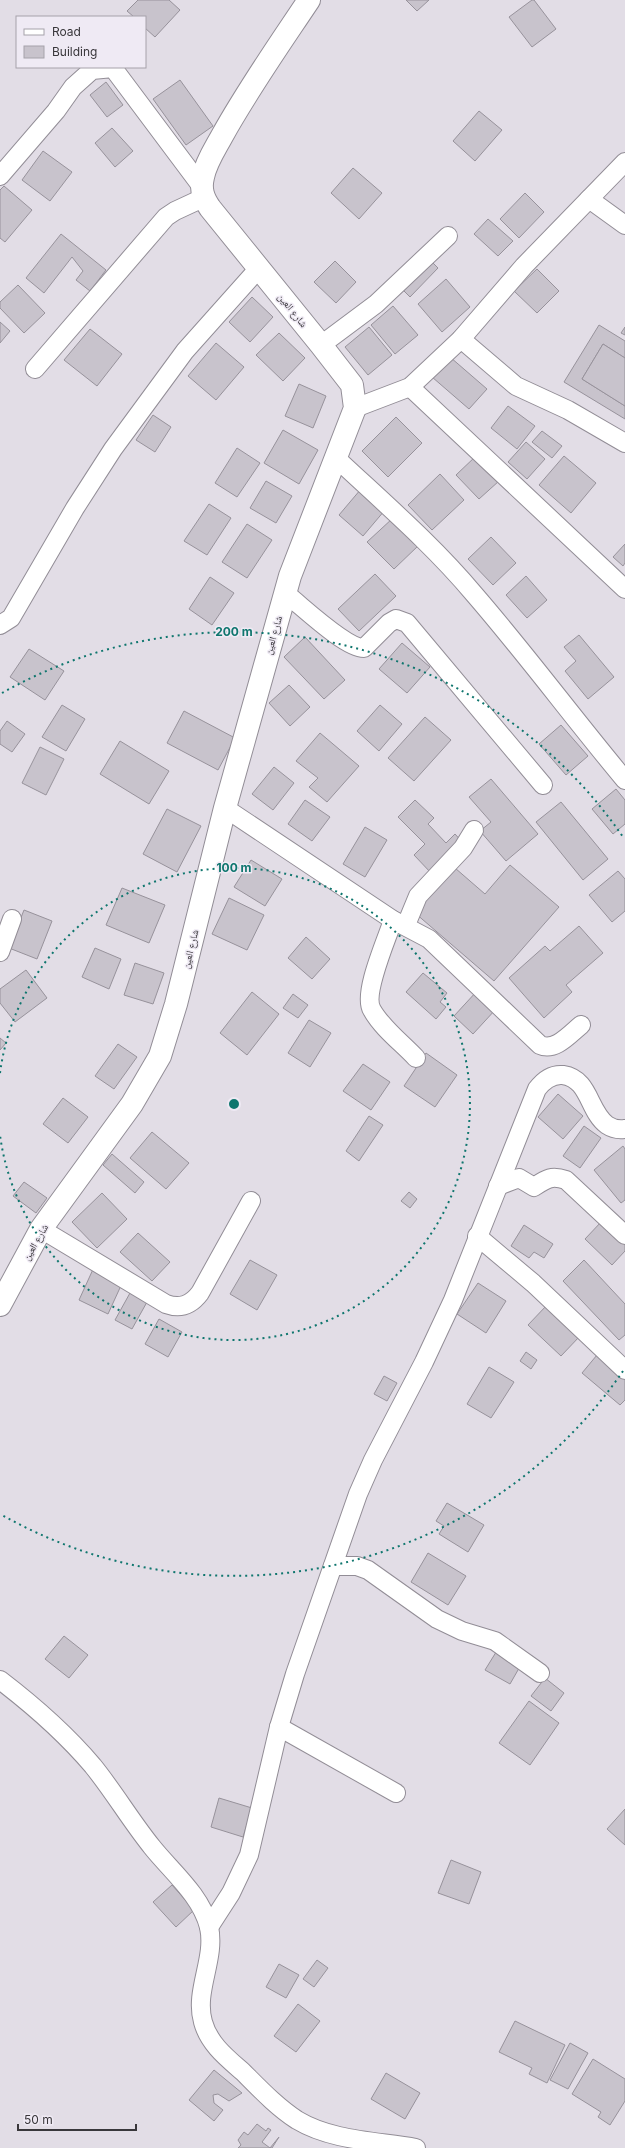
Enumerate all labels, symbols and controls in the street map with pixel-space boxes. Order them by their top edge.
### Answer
legend [16,16,146,68]
text: Road [52,24,81,39]
text: Building [52,44,97,59]
street label: شارع العين [275,291,310,330]
street label: شارع العين [262,614,285,656]
text: 200 m [215,624,253,639]
text: 100 m [216,860,252,875]
street label: شارع العين [179,928,202,970]
centre of rings [227,1097,241,1111]
street label: شارع العين [20,1221,51,1263]
scale bar [18,2106,136,2132]
text: 50 m [24,2112,53,2127]

